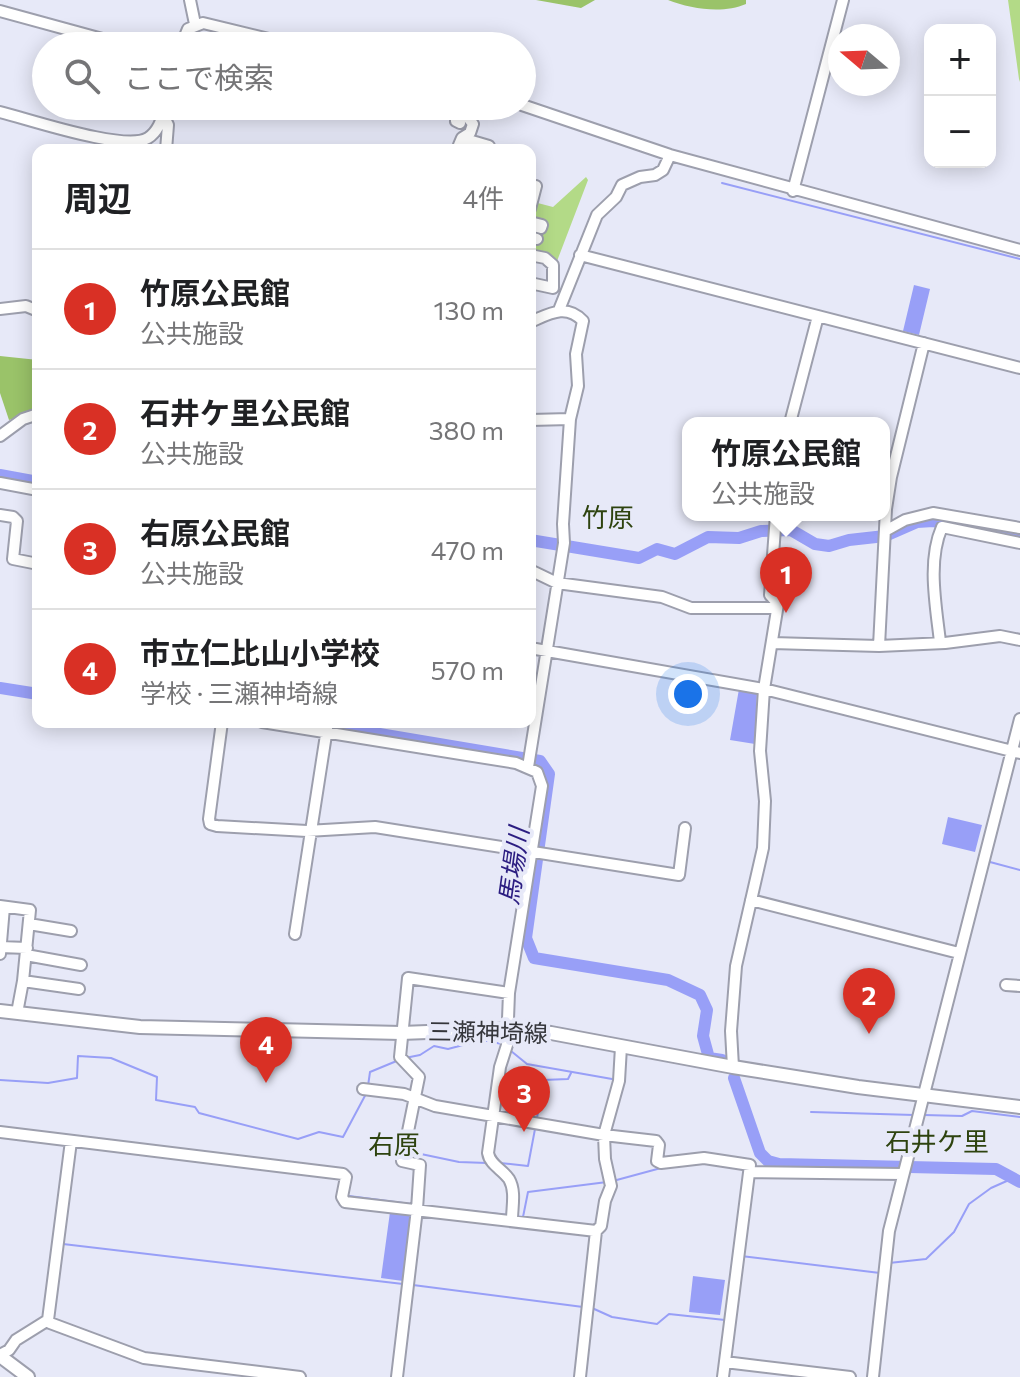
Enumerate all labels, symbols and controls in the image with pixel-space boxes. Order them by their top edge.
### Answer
north arrow [828,24,900,96]
map controls [924,24,996,168]
button: + [924,24,996,96]
search box [32,32,536,120]
icon: search [60,54,104,98]
text: ここで検索 [124,58,274,95]
button: − [924,96,996,168]
text: 周辺 [64,176,132,218]
text: 4件 [462,182,504,213]
text: 竹原公民館 [140,273,290,310]
text: 1 [84,294,96,325]
text: 130 m [433,294,504,325]
text: 公共施設 [140,317,244,348]
text: 石井ケ里公民館 [140,393,350,430]
text: 2 [83,414,97,445]
text: 380 m [429,414,504,445]
popup [682,417,890,521]
text: 竹原公民館 [711,433,861,470]
text: 公共施設 [140,437,244,468]
text: 公共施設 [711,477,815,508]
district label: 竹原 [582,501,634,532]
text: 右原公民館 [140,513,290,550]
text: 3 [82,534,98,565]
text: 470 m [431,534,504,565]
pin: 1 [760,547,812,613]
text: 公共施設 [140,557,244,588]
text: 市立仁比山小学校 [140,633,380,670]
text: 4 [82,654,98,685]
text: 570 m [431,654,504,685]
your location [668,674,708,714]
text: 学校 · 三瀬神埼線 [140,677,338,708]
water label: 馬場川 [492,822,534,907]
pin: 2 [843,968,895,1034]
street label: 三瀬神埼線 [428,1016,548,1047]
pin: 4 [240,1017,292,1083]
pin: 3 [498,1066,550,1132]
district label: 石井ケ里 [885,1125,989,1156]
district label: 右原 [368,1128,420,1159]

